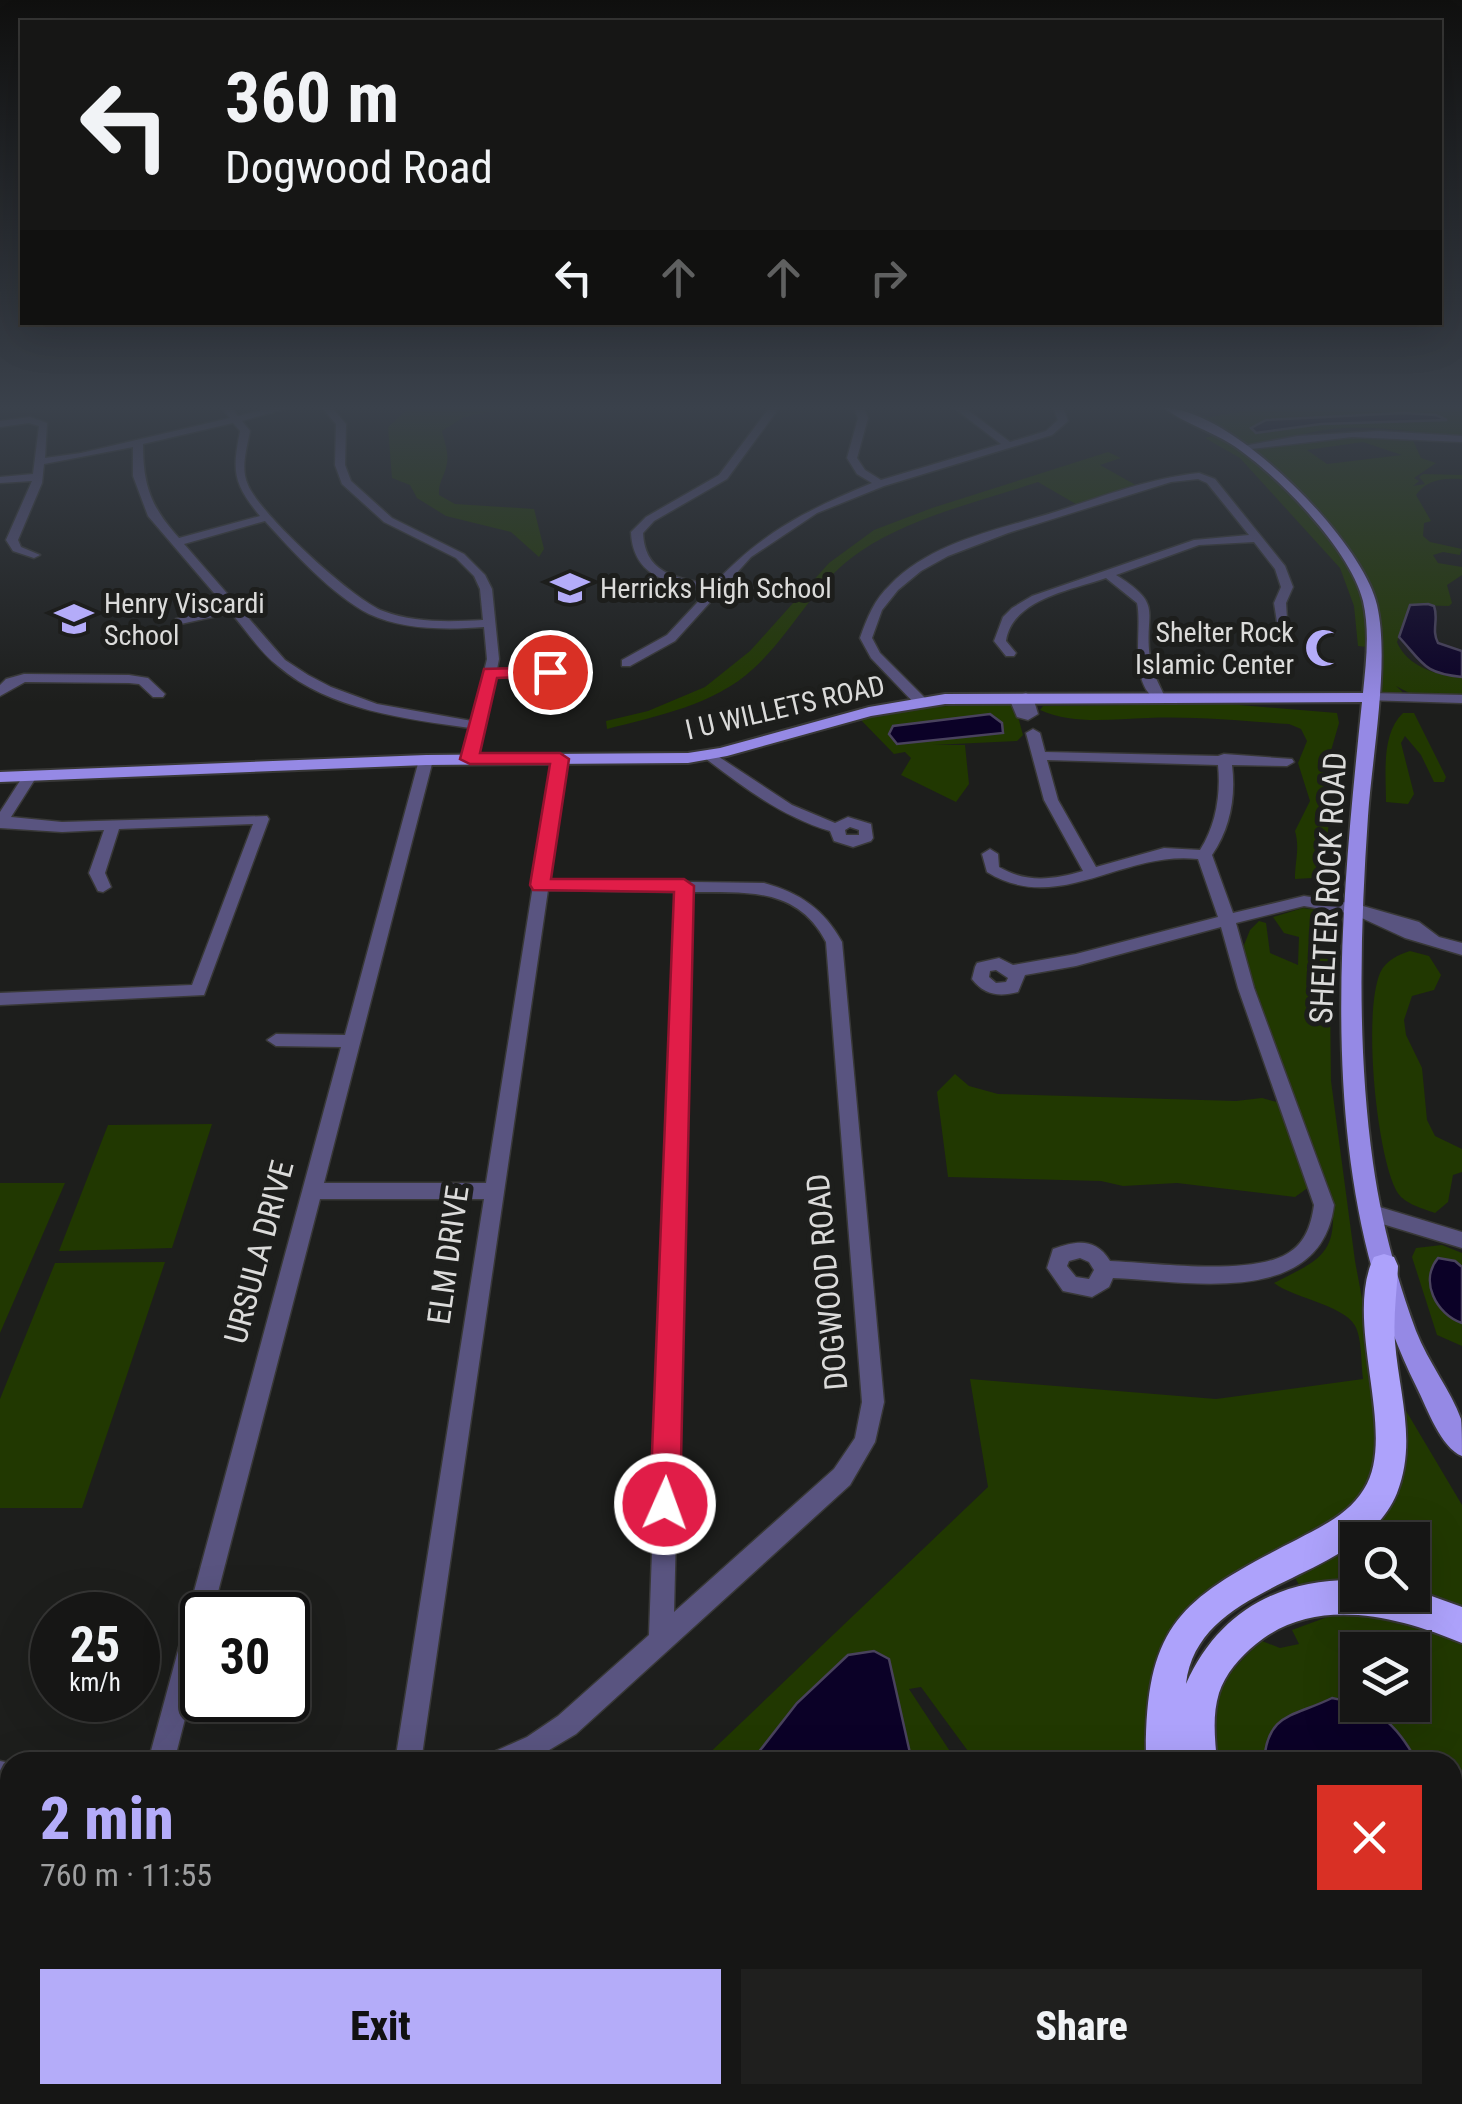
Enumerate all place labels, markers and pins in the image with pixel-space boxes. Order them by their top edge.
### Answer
school or university icon: Herricks High School [549,567,591,609]
place label: Herricks High School [600,572,832,605]
place label: Henry Viscardi School [104,587,265,652]
school or university icon: Henry Viscardi School [53,598,95,640]
place label: Shelter Rock Islamic Center [1135,616,1294,681]
mosque icon: Shelter Rock Islamic Center [1303,627,1345,669]
pin [508,630,593,715]

